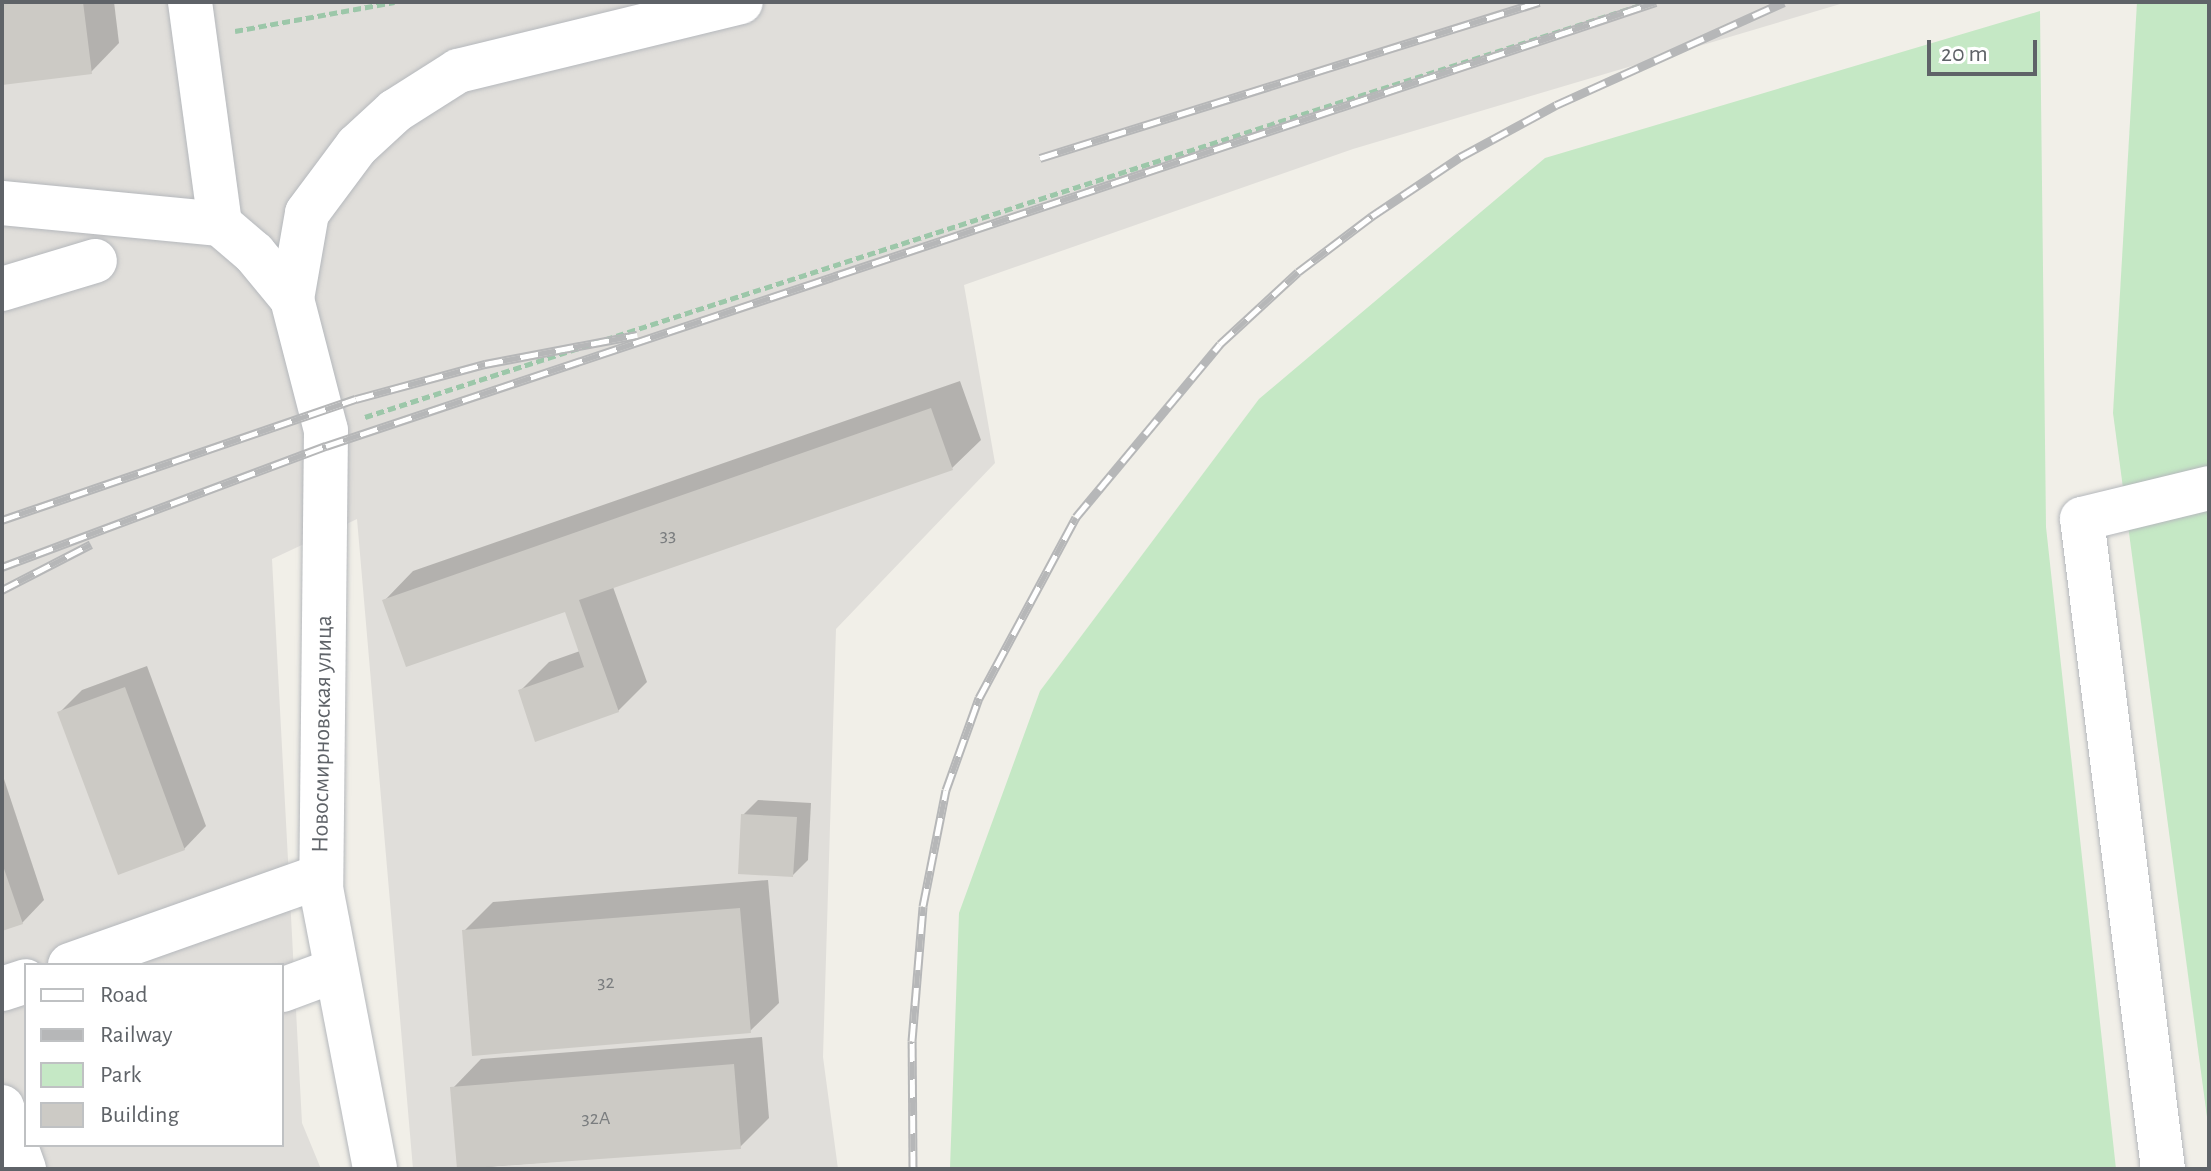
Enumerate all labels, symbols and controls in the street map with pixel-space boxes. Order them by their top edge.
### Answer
scale bar [1931,24,2041,74]
text: 20 m [1941,42,1988,66]
house number: 33 [660,523,676,547]
street label: Новосмирновская улица [307,615,339,853]
legend [24,963,284,1147]
house number: 32 [597,970,615,994]
text: Road [100,983,148,1007]
text: Railway [100,1023,172,1047]
text: Park [100,1063,141,1087]
text: Building [100,1103,179,1127]
house number: 32А [581,1106,611,1130]

